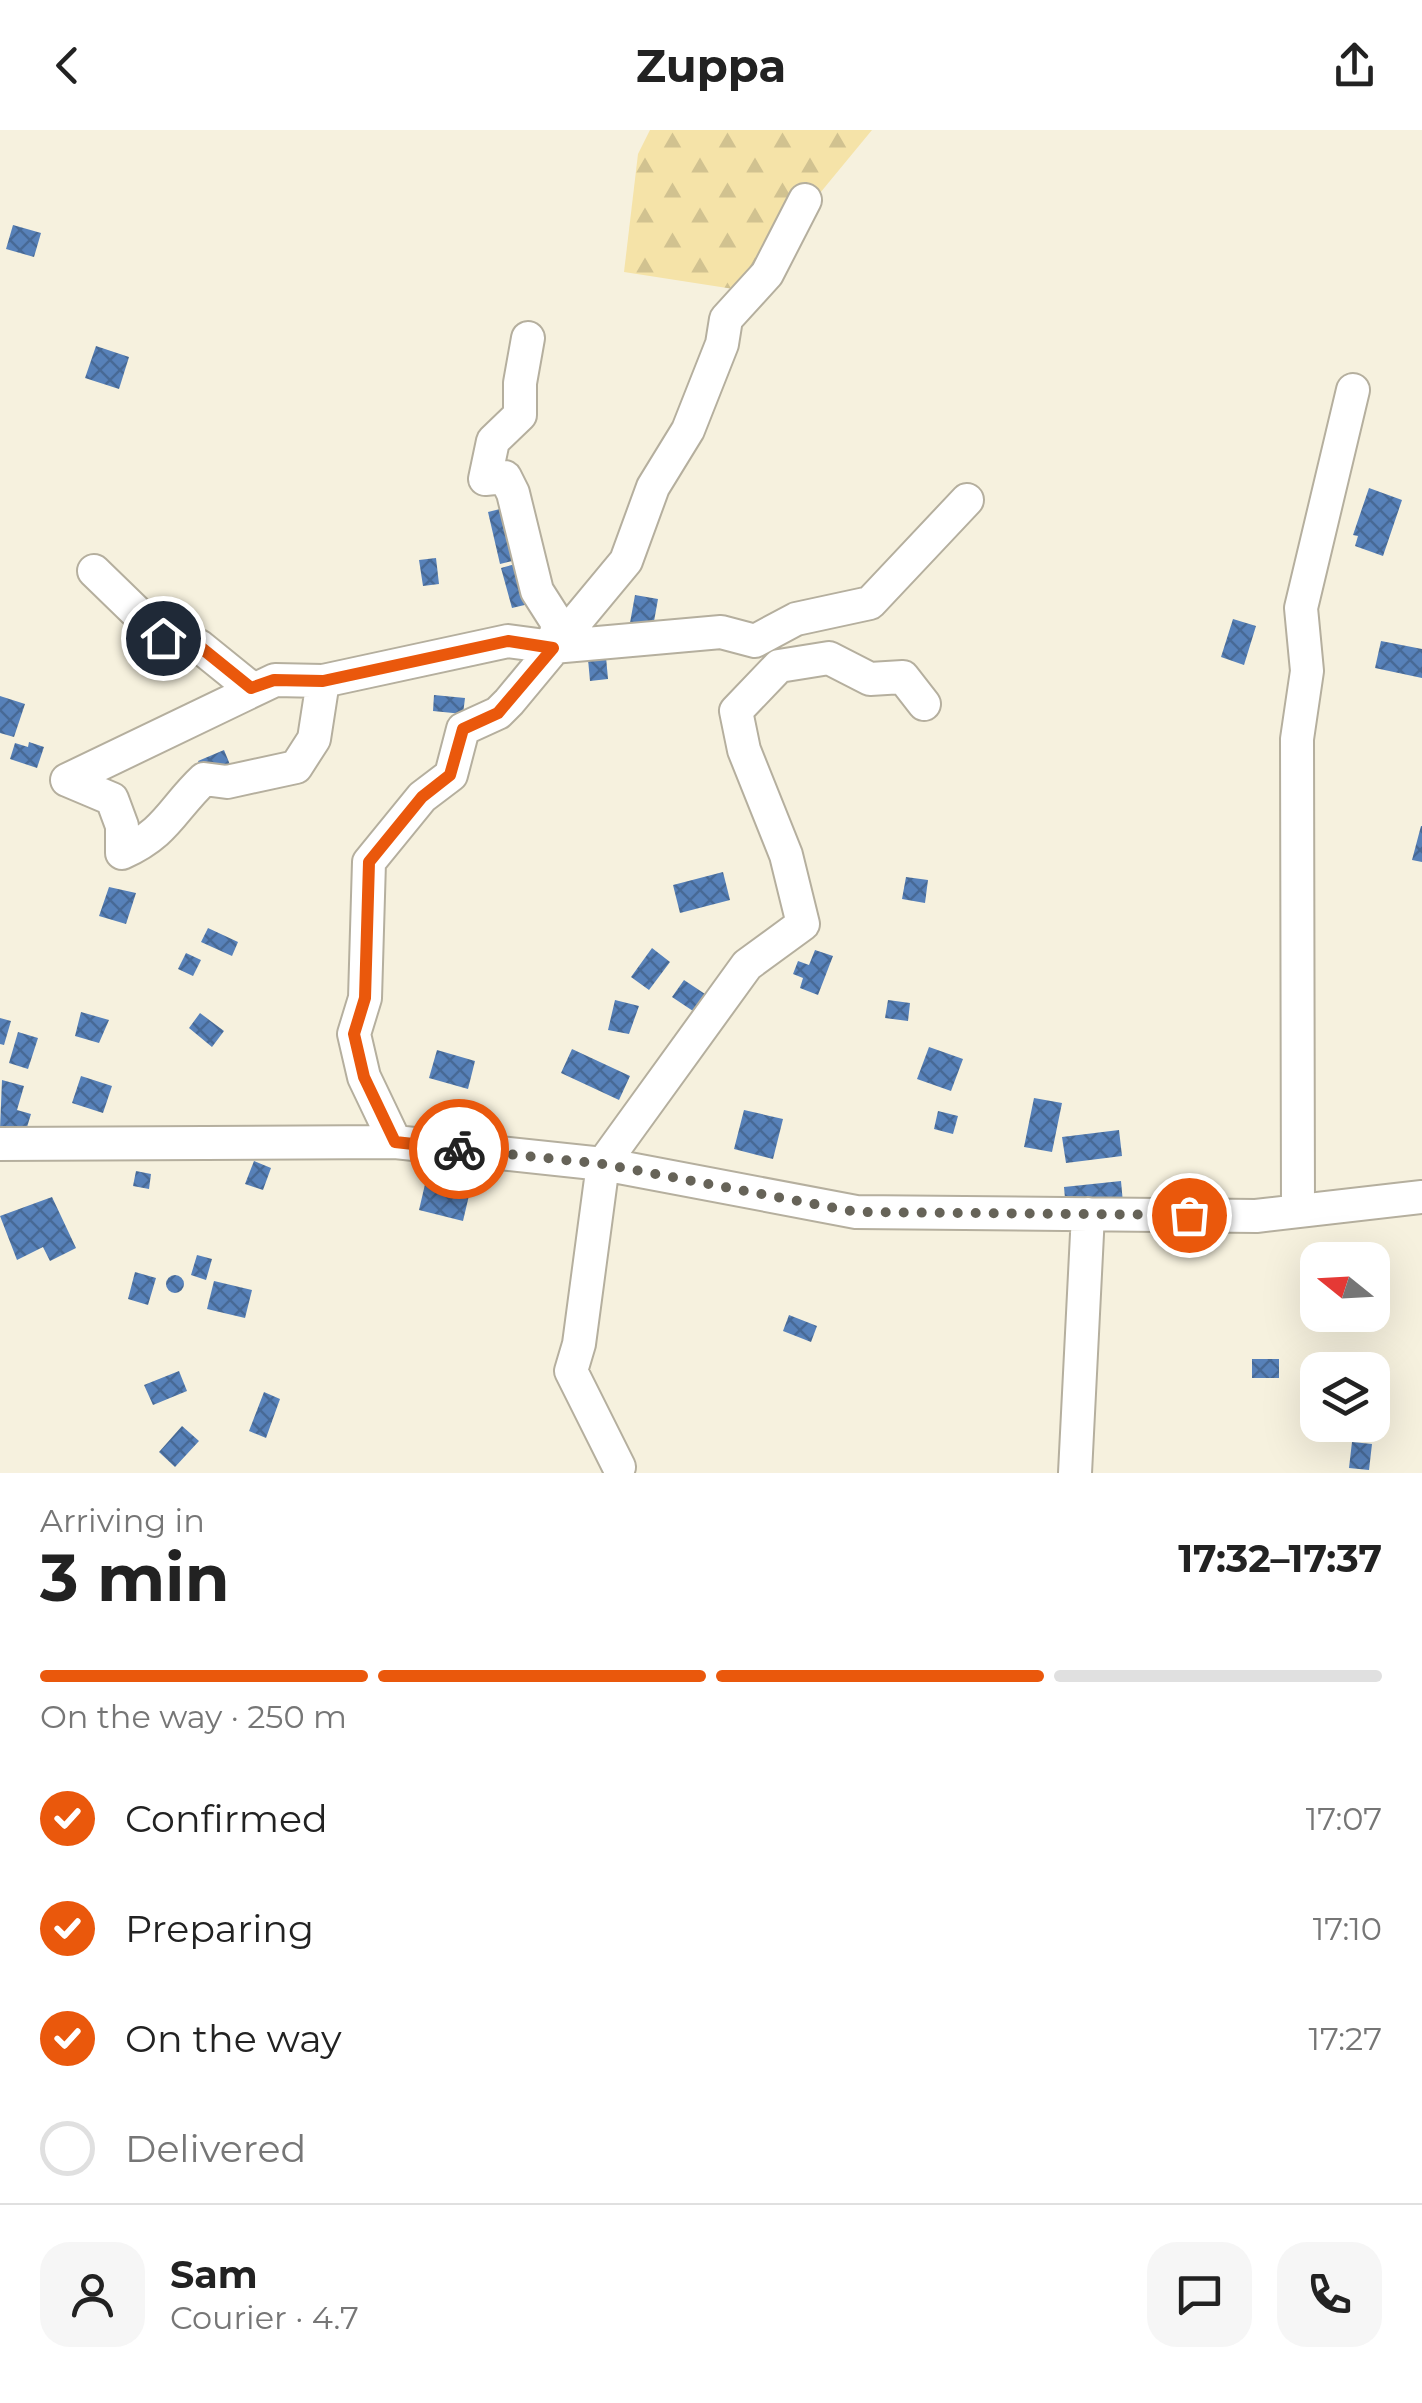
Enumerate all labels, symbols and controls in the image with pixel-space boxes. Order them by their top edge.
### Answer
icon: back [40,38,95,93]
text: Zuppa [636,38,786,93]
icon: share [1327,38,1382,93]
pin [121,596,206,681]
icon: home [136,611,191,666]
courier [409,1099,509,1199]
icon: bike [432,1122,487,1177]
pin [1147,1173,1232,1258]
icon: bag [1162,1188,1217,1243]
north arrow [1300,1242,1390,1332]
map controls [1300,1242,1390,1442]
button: layers [1300,1352,1390,1442]
text: Arriving in [40,1501,205,1540]
text: 17:32–17:37 [1178,1535,1382,1582]
text: 3 min [40,1538,230,1617]
text: On the way · 250 m [40,1697,347,1736]
icon: check [40,1791,95,1846]
text: Confirmed [125,1795,328,1842]
text: 17:07 [1306,1799,1382,1838]
icon: check [40,1901,95,1956]
text: Preparing [125,1905,314,1952]
text: 17:10 [1313,1909,1382,1948]
icon: check [40,2011,95,2066]
text: On the way [125,2015,342,2062]
text: 17:27 [1309,2019,1382,2058]
text: Delivered [125,2125,306,2172]
button: person [40,2242,145,2347]
button: chat [1147,2242,1252,2347]
button: phone [1277,2242,1382,2347]
text: Sam [170,2251,258,2298]
text: Courier · 4.7 [170,2298,359,2337]

